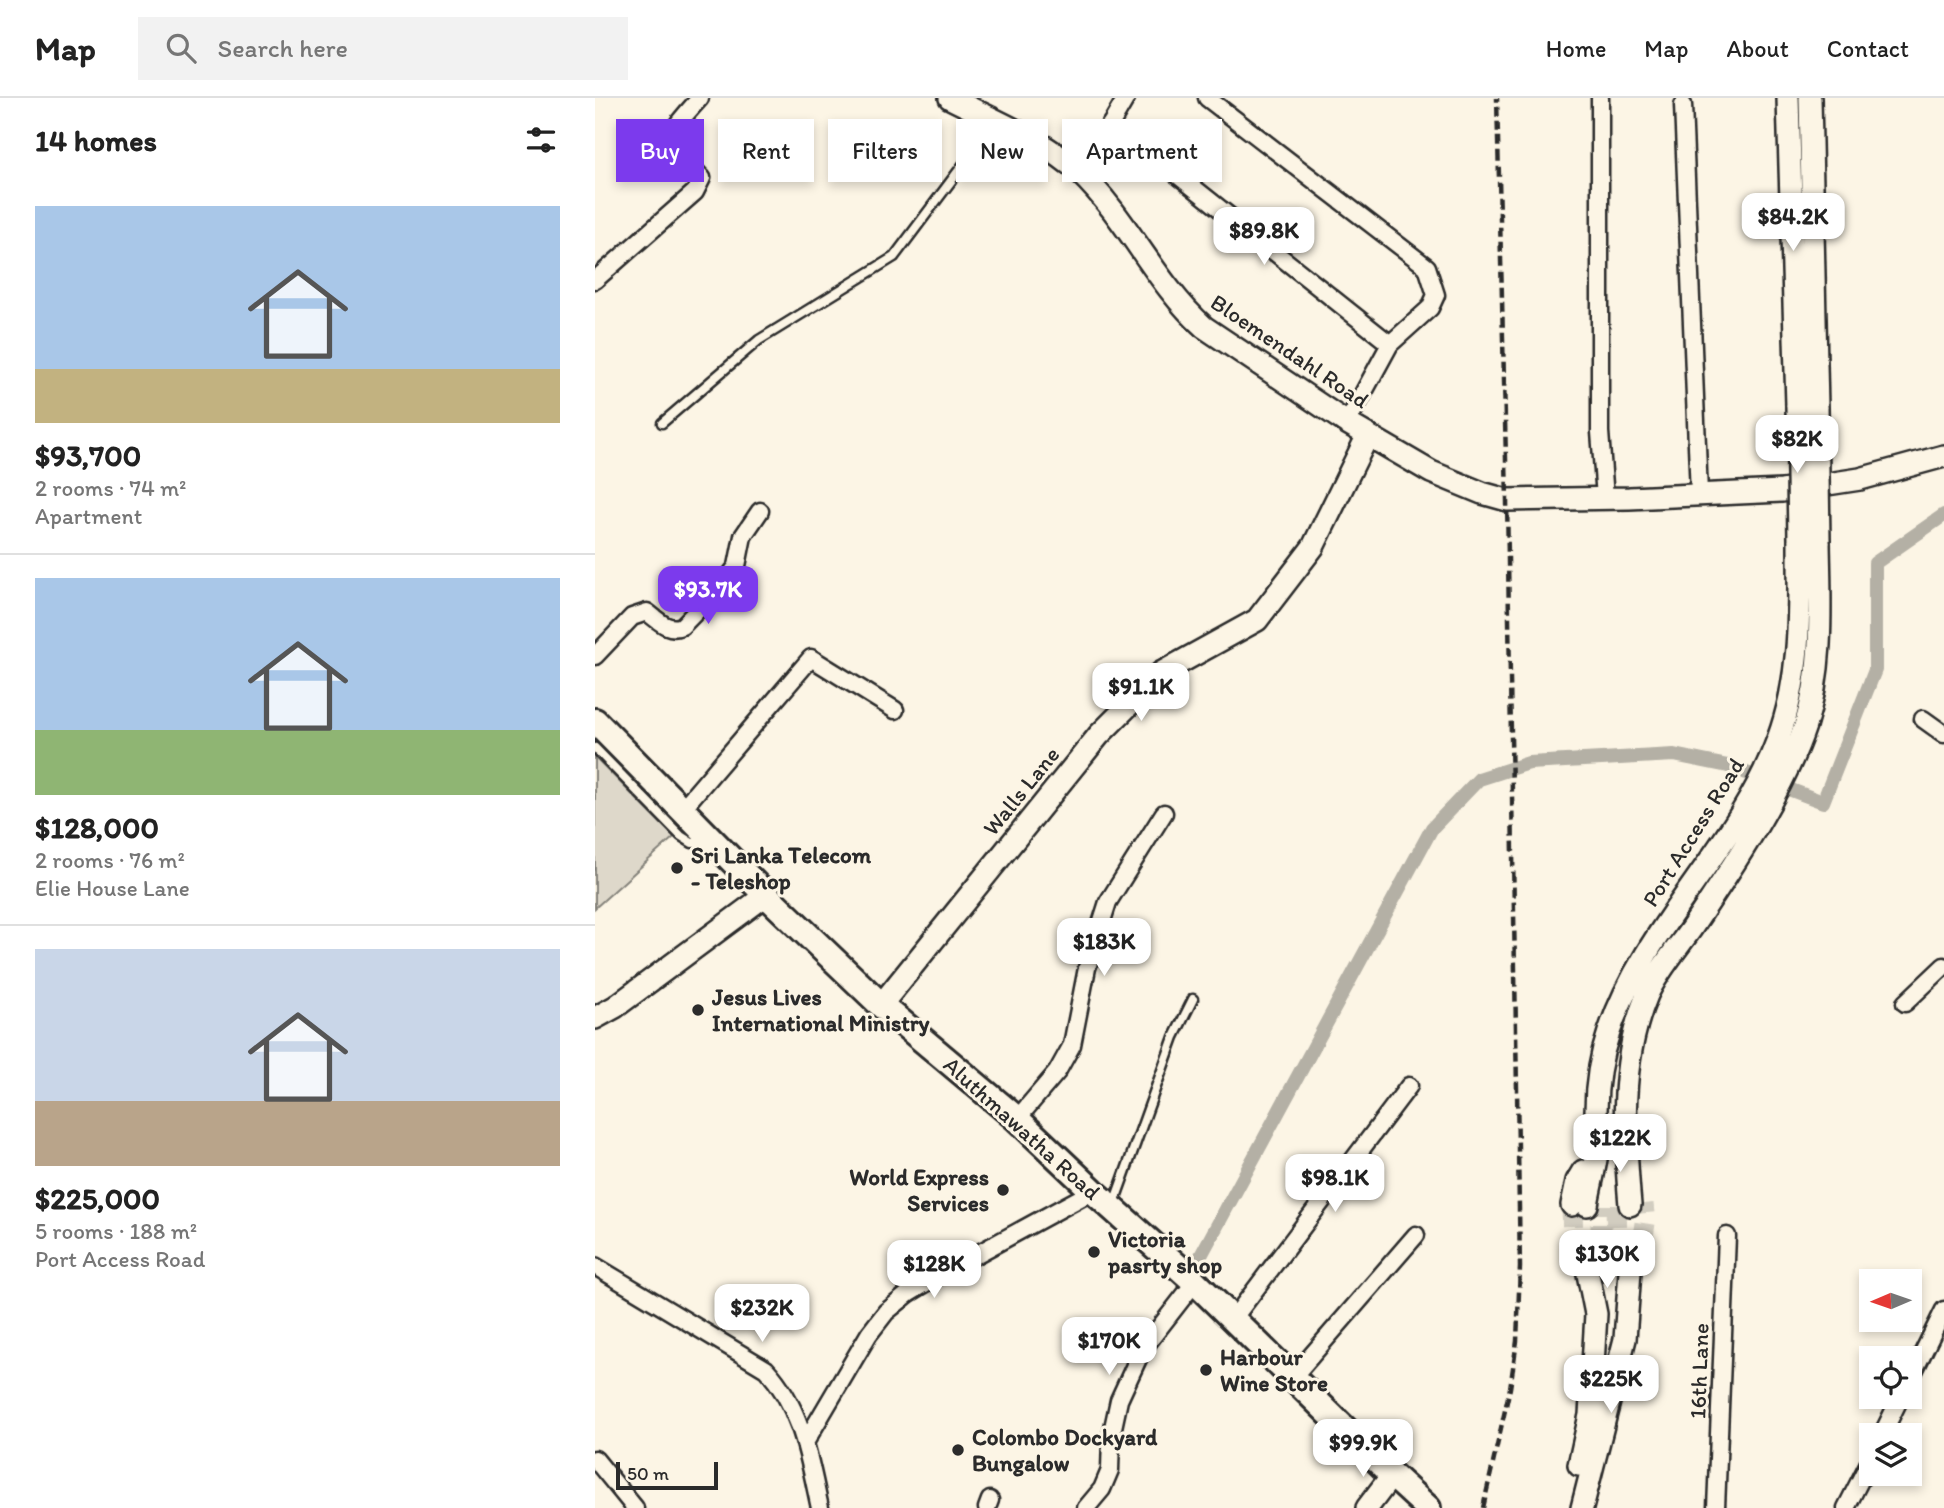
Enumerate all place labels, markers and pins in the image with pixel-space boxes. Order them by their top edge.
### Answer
pin: $84.2K [1736,194,1850,253]
pin: $89.8K [1207,208,1321,267]
pin: $82K [1756,416,1838,475]
pin: $93.7K [651,566,765,626]
pin: $91.1K [1084,664,1198,723]
place label: Sri Lanka Telecom - Teleshop [691,841,872,895]
marker: Sri Lanka Telecom - Teleshop [669,860,685,876]
pin: $183K [1055,918,1153,978]
place label: Jesus Lives International Ministry [711,983,930,1037]
marker: Jesus Lives International Ministry [690,1002,706,1018]
pin: $122K [1571,1114,1669,1174]
pin: $98.1K [1278,1154,1392,1214]
place label: World Express Services [849,1163,989,1217]
marker: World Express Services [995,1182,1011,1198]
place label: Victoria pasrty shop [1107,1225,1222,1279]
pin: $130K [1558,1230,1656,1290]
pin: $128K [885,1240,983,1300]
marker: Victoria pasrty shop [1086,1244,1102,1260]
pin: $232K [713,1284,811,1344]
pin: $170K [1060,1318,1158,1377]
place label: Harbour Wine Store [1220,1343,1328,1397]
pin: $225K [1562,1356,1660,1415]
marker: Harbour Wine Store [1198,1362,1214,1378]
pin: $99.9K [1306,1420,1420,1479]
place label: Colombo Dockyard Bungalow [972,1423,1158,1477]
marker: Colombo Dockyard Bungalow [950,1442,966,1458]

